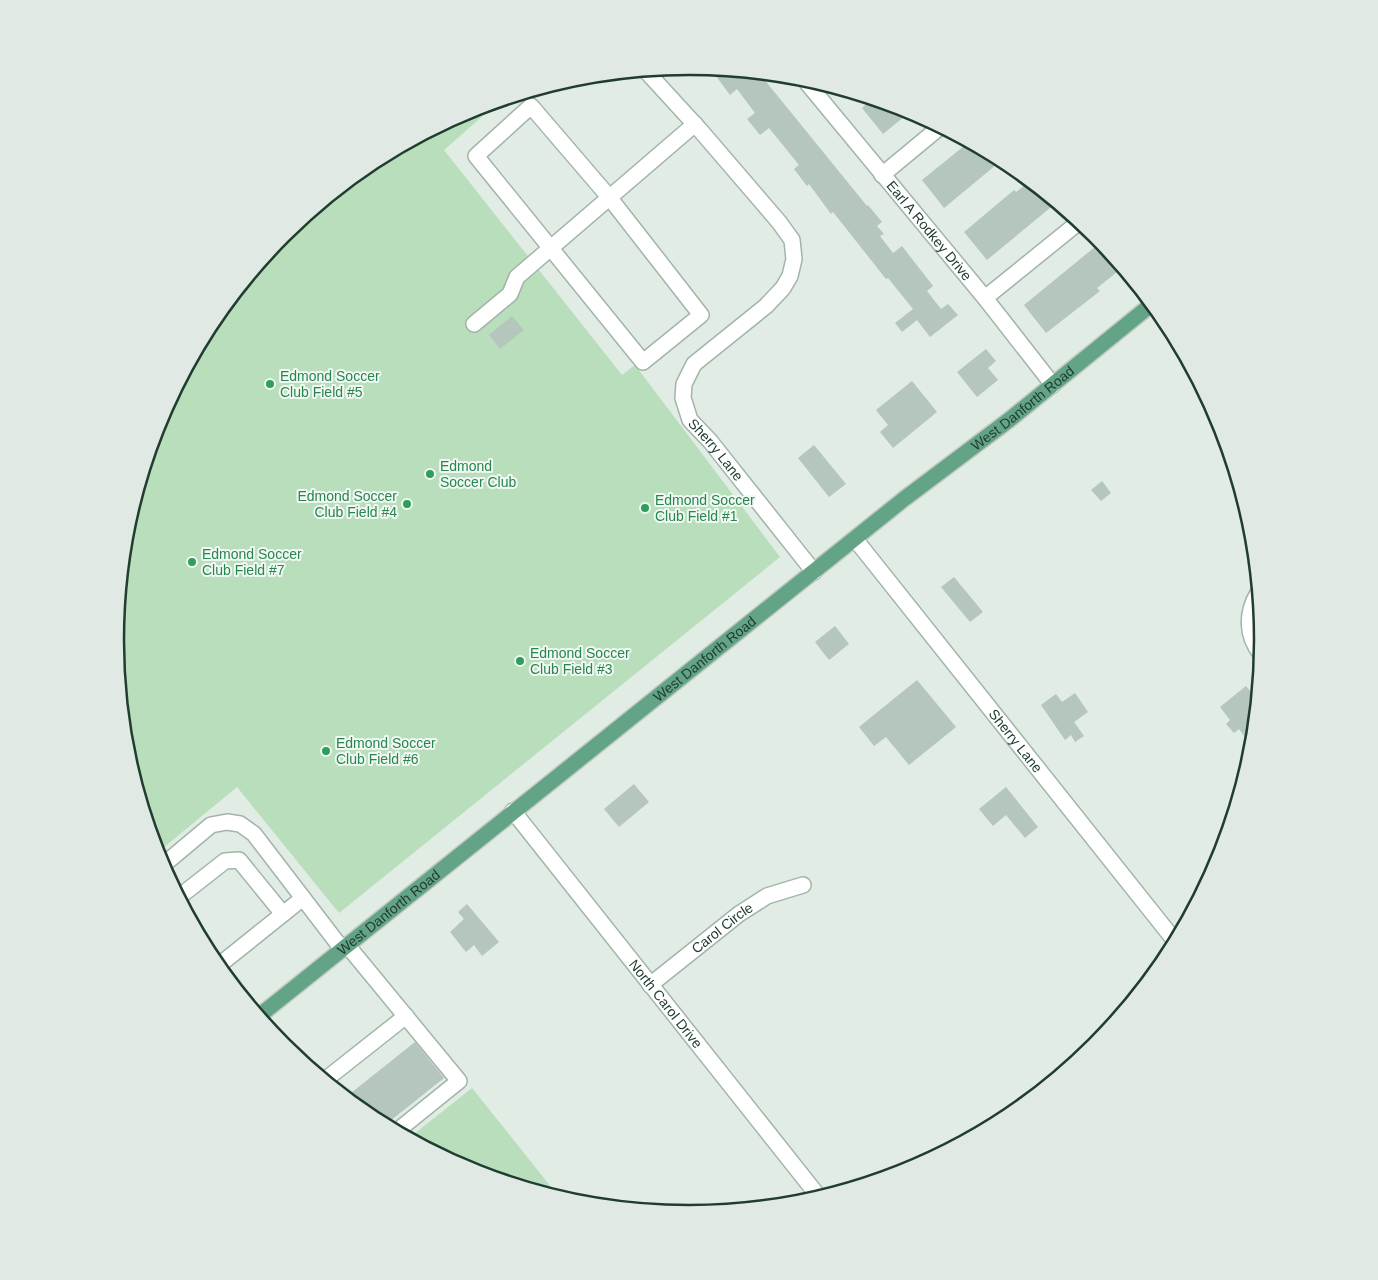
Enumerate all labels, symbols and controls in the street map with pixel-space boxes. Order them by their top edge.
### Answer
street label: Earl A Rodkey Drive [883,177,975,284]
street label: West Danforth Road [968,363,1077,454]
place label: Edmond Soccer Club Field #5 [280,368,380,400]
marker: Edmond Soccer Club Field #5 [264,378,276,390]
street label: Sherry Lane [685,415,747,484]
place label: Edmond Soccer Club [440,458,516,490]
marker: Edmond Soccer Club [424,468,436,480]
place label: Edmond Soccer Club Field #4 [297,488,397,520]
place label: Edmond Soccer Club Field #1 [655,492,755,524]
marker: Edmond Soccer Club Field #4 [401,498,413,510]
marker: Edmond Soccer Club Field #1 [639,502,651,514]
place label: Edmond Soccer Club Field #7 [202,546,302,578]
marker: Edmond Soccer Club Field #7 [186,556,198,568]
street label: West Danforth Road [650,613,759,705]
place label: Edmond Soccer Club Field #3 [530,645,630,677]
marker: Edmond Soccer Club Field #3 [514,655,526,667]
street label: Sherry Lane [986,706,1046,776]
place label: Edmond Soccer Club Field #6 [336,735,436,767]
marker: Edmond Soccer Club Field #6 [320,745,332,757]
street label: West Danforth Road [334,866,443,958]
street label: Carol Circle [688,899,756,957]
street label: North Carol Drive [626,956,706,1051]

